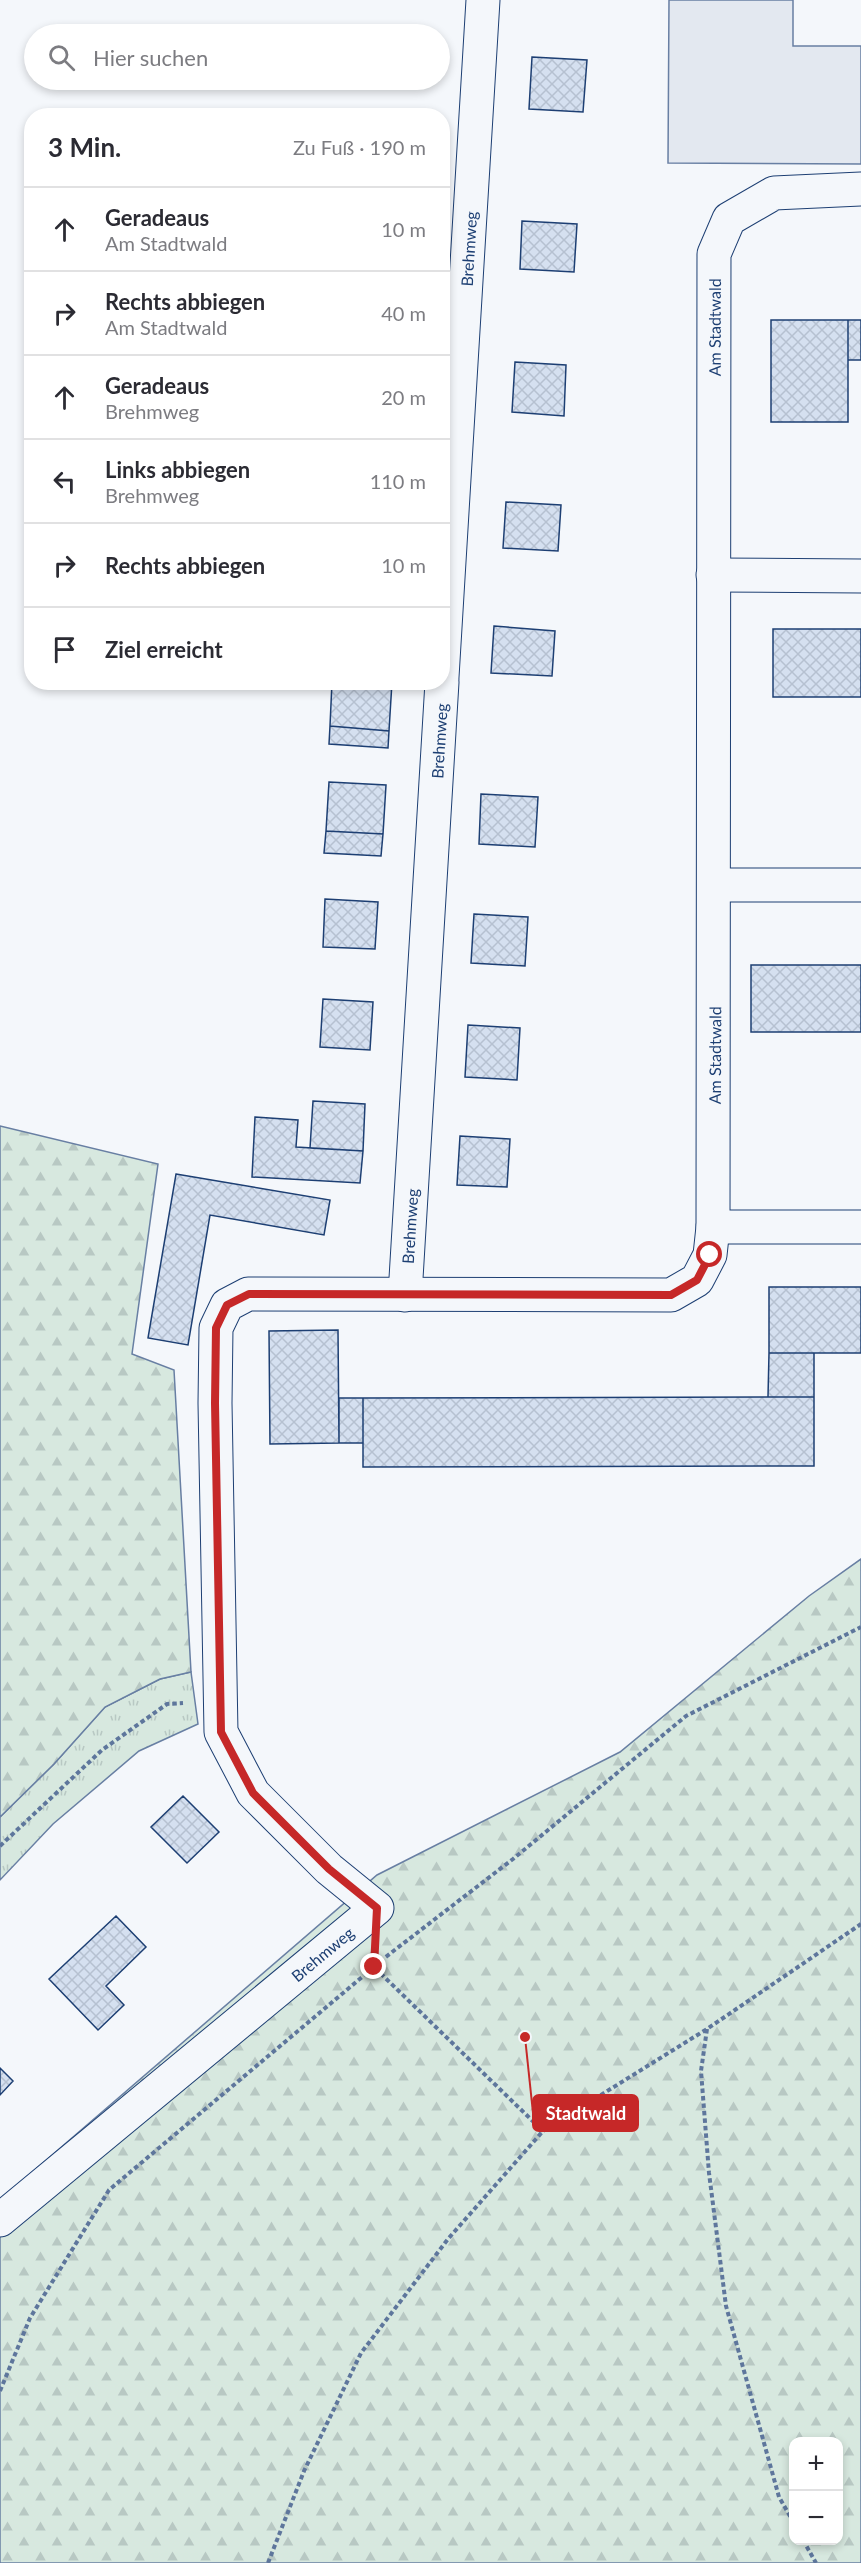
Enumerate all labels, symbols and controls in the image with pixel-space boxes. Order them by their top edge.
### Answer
search box [24,24,450,90]
icon: search [45,41,78,74]
text: Hier suchen [93,44,208,71]
text: 3 Min. [48,131,121,163]
text: Zu Fuß · 190 m [293,135,426,159]
text: Geradeaus [105,204,209,231]
street label: Brehmweg [456,211,480,287]
icon: ahead [48,213,81,246]
text: 10 m [381,217,426,241]
text: Am Stadtwald [105,231,227,255]
street label: Am Stadtwald [704,278,723,376]
text: Rechts abbiegen [105,288,265,315]
icon: right [48,297,81,330]
text: 40 m [381,301,426,325]
text: Am Stadtwald [105,315,227,339]
text: Geradeaus [105,372,209,399]
icon: ahead [48,381,81,414]
text: 20 m [381,385,426,409]
text: Brehmweg [105,399,199,423]
text: Links abbiegen [105,456,250,483]
icon: left [48,465,81,498]
text: 110 m [370,469,426,493]
text: Brehmweg [105,483,199,507]
icon: right [48,549,81,582]
text: Rechts abbiegen [105,552,265,579]
text: 10 m [381,553,426,577]
icon: arrive [48,633,81,666]
text: Ziel erreicht [105,636,223,663]
street label: Brehmweg [427,703,450,779]
street label: Am Stadtwald [704,1006,724,1104]
street label: Brehmweg [397,1188,421,1264]
route start [696,1241,722,1267]
street label: Brehmweg [287,1922,357,1985]
route end [360,1953,386,1979]
callout: Stadtwald [533,2095,638,2131]
text: Stadtwald [546,2102,626,2124]
map controls [789,2437,843,2545]
button: + [789,2437,843,2491]
button: − [789,2491,843,2545]

